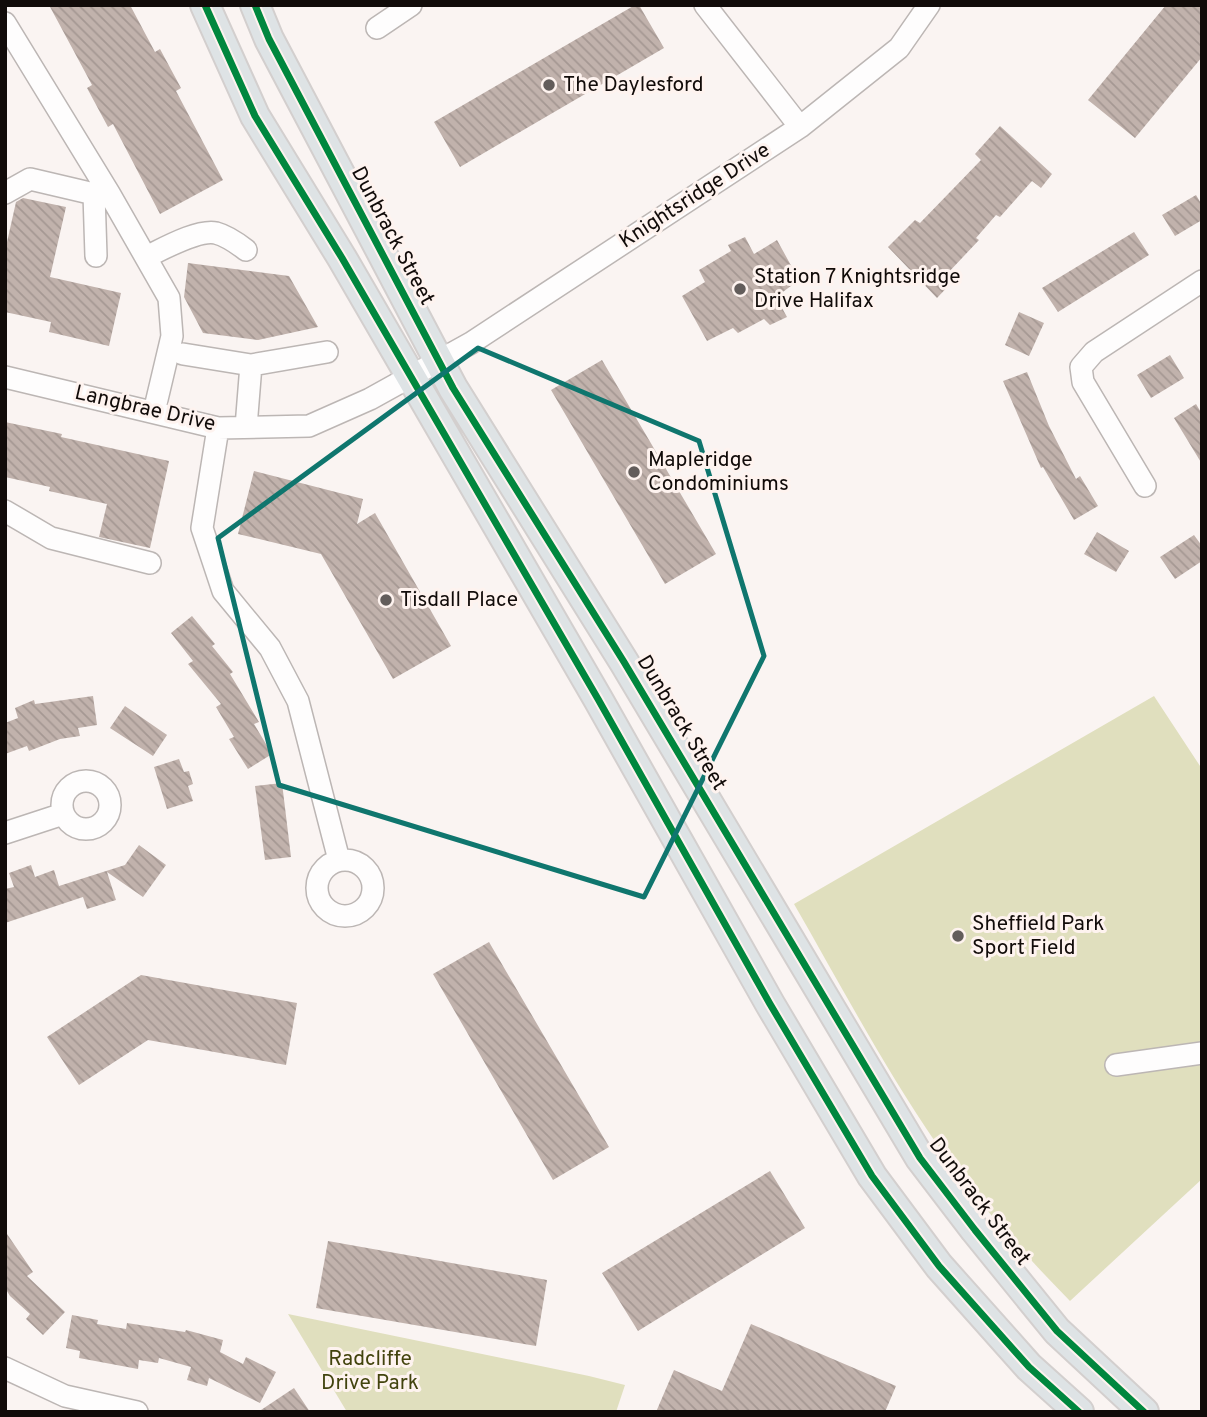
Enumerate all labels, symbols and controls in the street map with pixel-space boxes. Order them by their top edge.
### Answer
place label: The Daylesford [563,72,703,99]
marker: The Daylesford [541,77,557,93]
street label: Knightsridge Drive [614,137,776,255]
street label: Dunbrack Street [344,162,440,310]
place label: Station 7 Knightsridge Drive Halifax [754,264,960,315]
marker: Station 7 Knightsridge Drive Halifax [732,281,748,297]
street label: Langbrae Drive [72,380,218,438]
place label: Mapleridge Condominiums [648,447,789,498]
marker: Mapleridge Condominiums [626,464,642,480]
place label: Tisdall Place [400,587,518,614]
marker: Tisdall Place [378,592,394,608]
street label: Dunbrack Street [630,650,732,796]
place label: Sheffield Park Sport Field [972,911,1104,962]
marker: Sheffield Park Sport Field [950,928,966,944]
street label: Dunbrack Street [922,1133,1036,1271]
park label: Radcliffe Drive Park [321,1346,419,1397]

